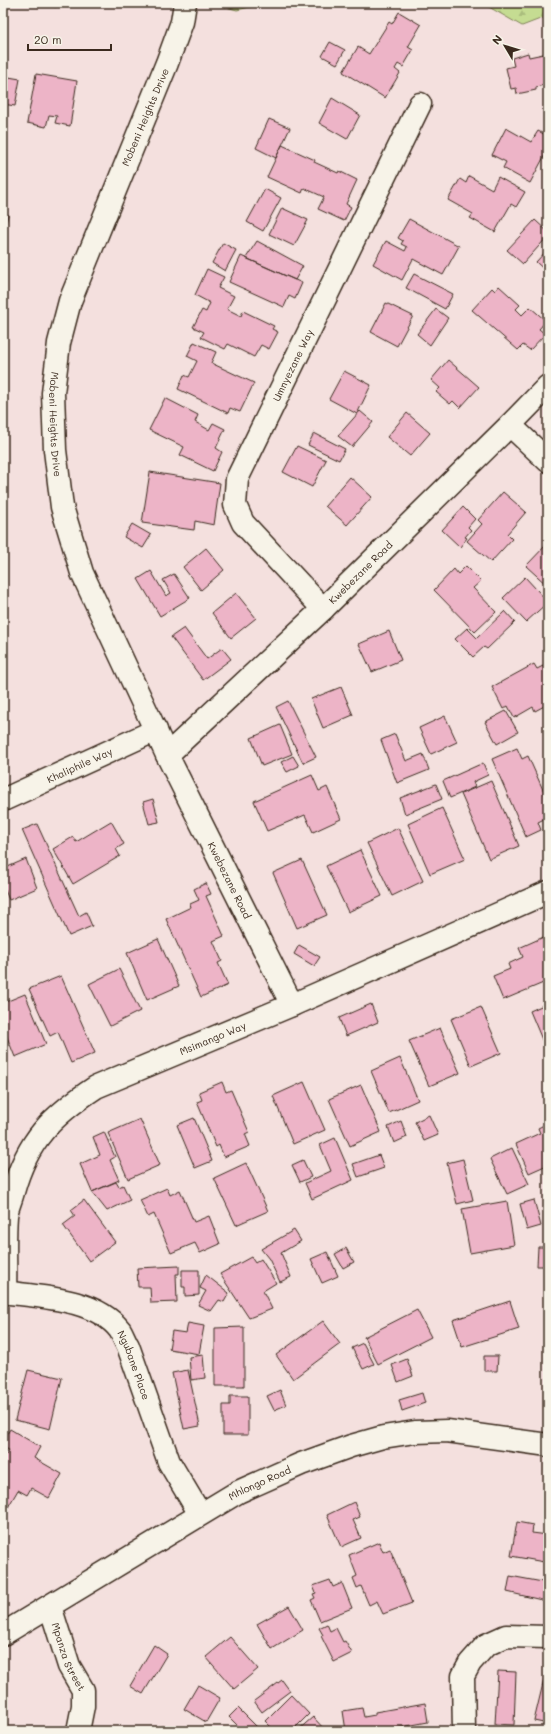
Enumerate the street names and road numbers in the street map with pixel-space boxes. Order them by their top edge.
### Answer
street label: Mobeni Heights Drive [118,66,172,168]
street label: Umnyezane Way [269,327,316,403]
street label: Mobeni Heights Drive [46,371,65,478]
street label: Kwebezane Road [325,538,395,607]
street label: Khaliphile Way [44,744,114,786]
street label: Kwebezane Road [205,839,255,921]
street label: Msimango Way [177,1018,248,1058]
street label: Ngubane Place [114,1328,153,1402]
street label: Mhlongo Road [226,1462,293,1503]
street label: Mpanza Street [49,1621,89,1693]

